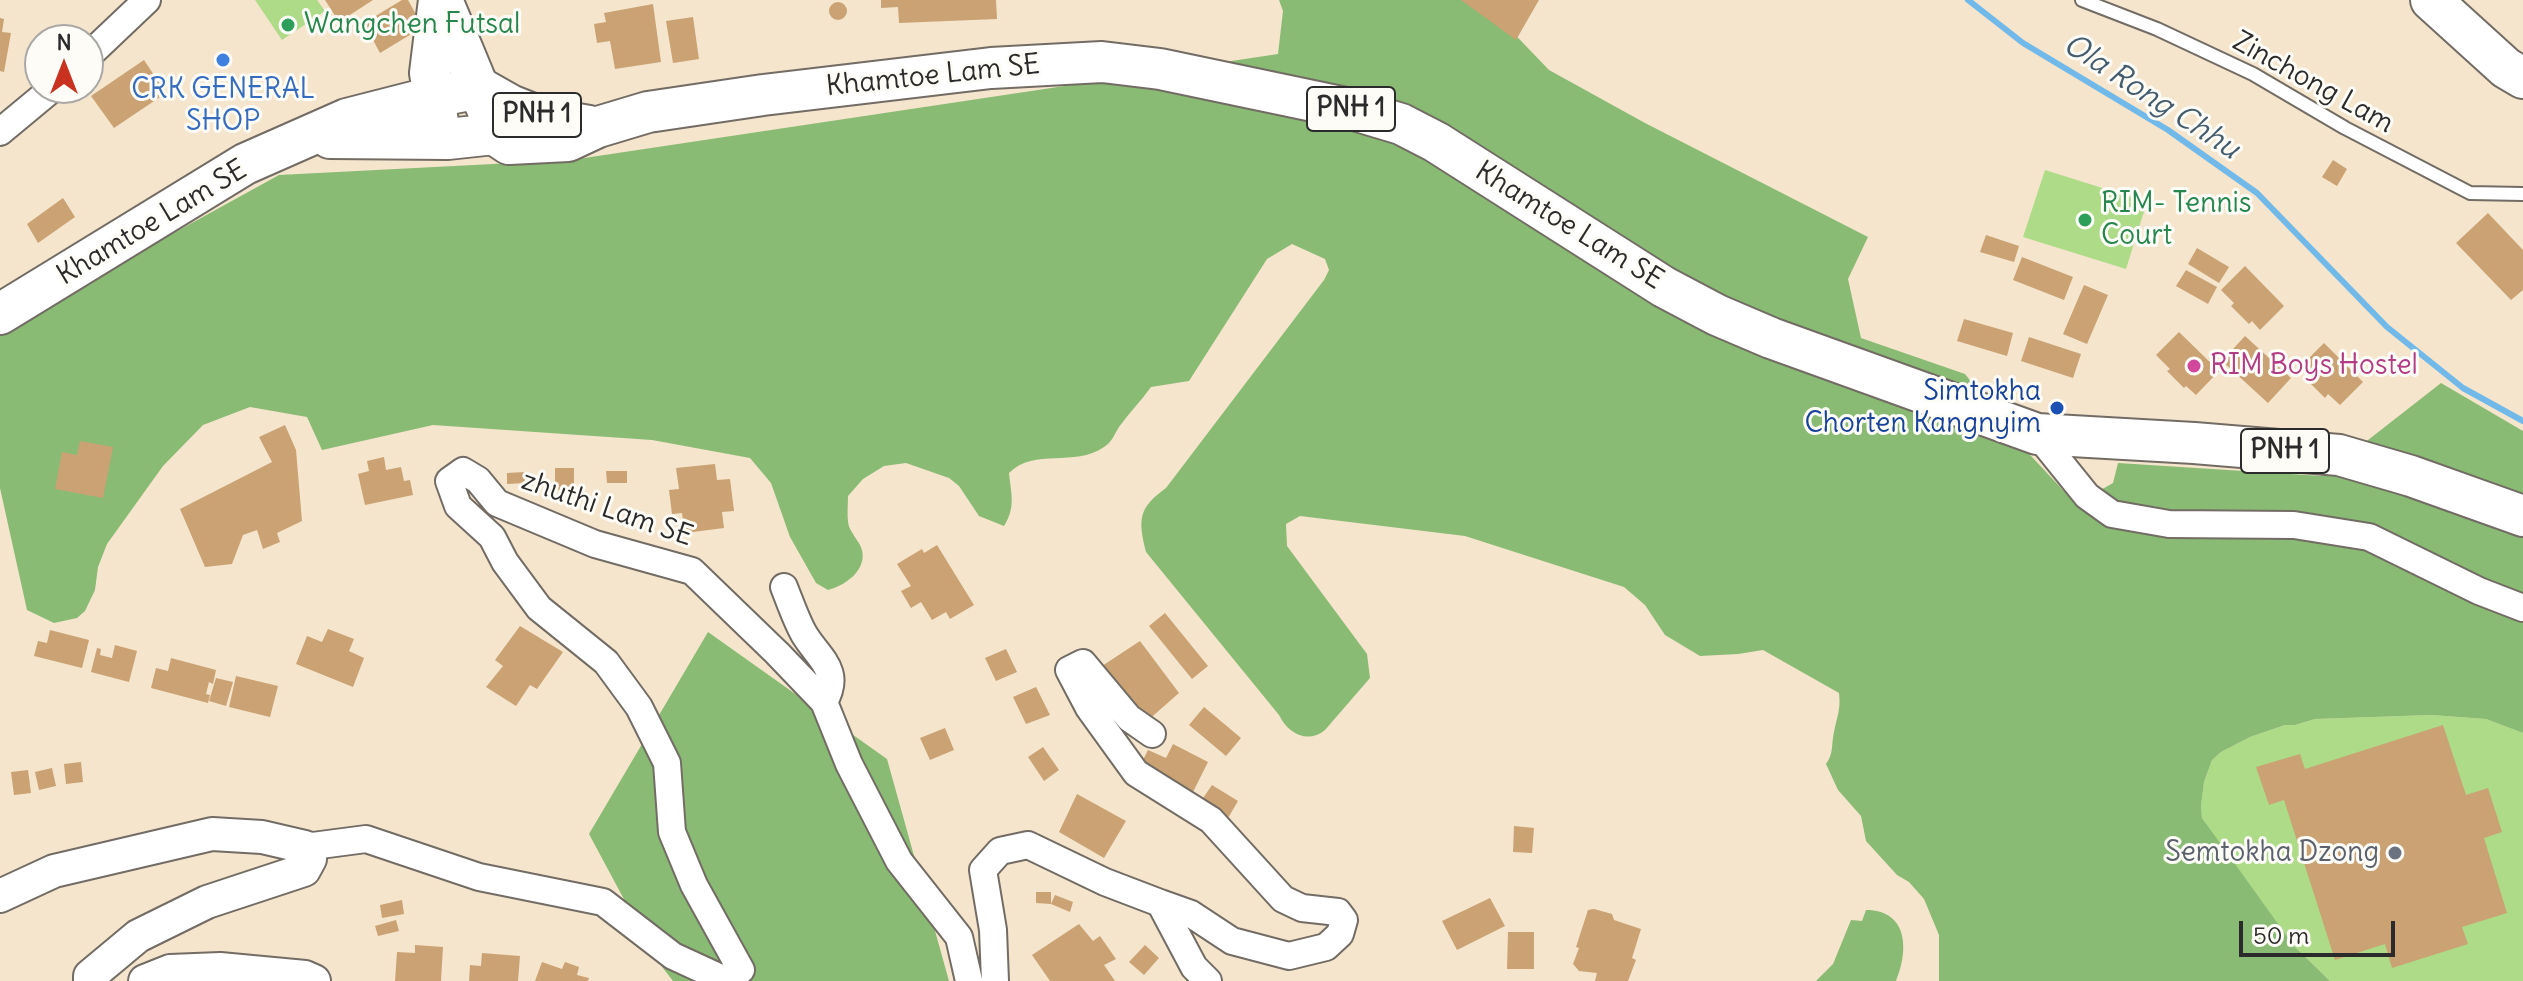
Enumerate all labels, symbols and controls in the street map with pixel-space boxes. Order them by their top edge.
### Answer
place label: Wangchen Futsal [304,8,520,42]
marker: Wangchen Futsal [279,16,297,34]
north arrow [24,24,104,104]
street label: Zinchong Lam [2227,25,2399,141]
water label: Ola Rong Chhu [2056,27,2246,167]
text: N [56,28,72,56]
street label: Khamtoe Lam SE [824,48,1042,104]
marker: CRK GENERAL SHOP [214,51,232,69]
place label: CRK GENERAL SHOP [131,73,315,139]
road number: PNH 1 [1307,87,1395,131]
road number: PNH 1 [493,93,581,137]
street label: Khamtoe Lam SE [51,153,253,293]
street label: Khamtoe Lam SE [1469,155,1669,297]
place label: RIM- Tennis Court [2101,187,2252,253]
marker: RIM- Tennis Court [2076,211,2094,229]
place label: RIM Boys Hostel [2210,349,2418,383]
marker: RIM Boys Hostel [2185,357,2203,375]
place label: Simtokha Chorten Kangnyim [1804,375,2041,441]
marker: Simtokha Chorten Kangnyim [2048,399,2066,417]
road number: PNH 1 [2241,429,2329,473]
street label: zhuthi Lam SE [517,464,697,554]
place label: Semtokha Dzong [2165,836,2379,870]
marker: Semtokha Dzong [2386,844,2404,862]
scale bar [2243,905,2399,955]
text: 50 m [2253,920,2309,950]

